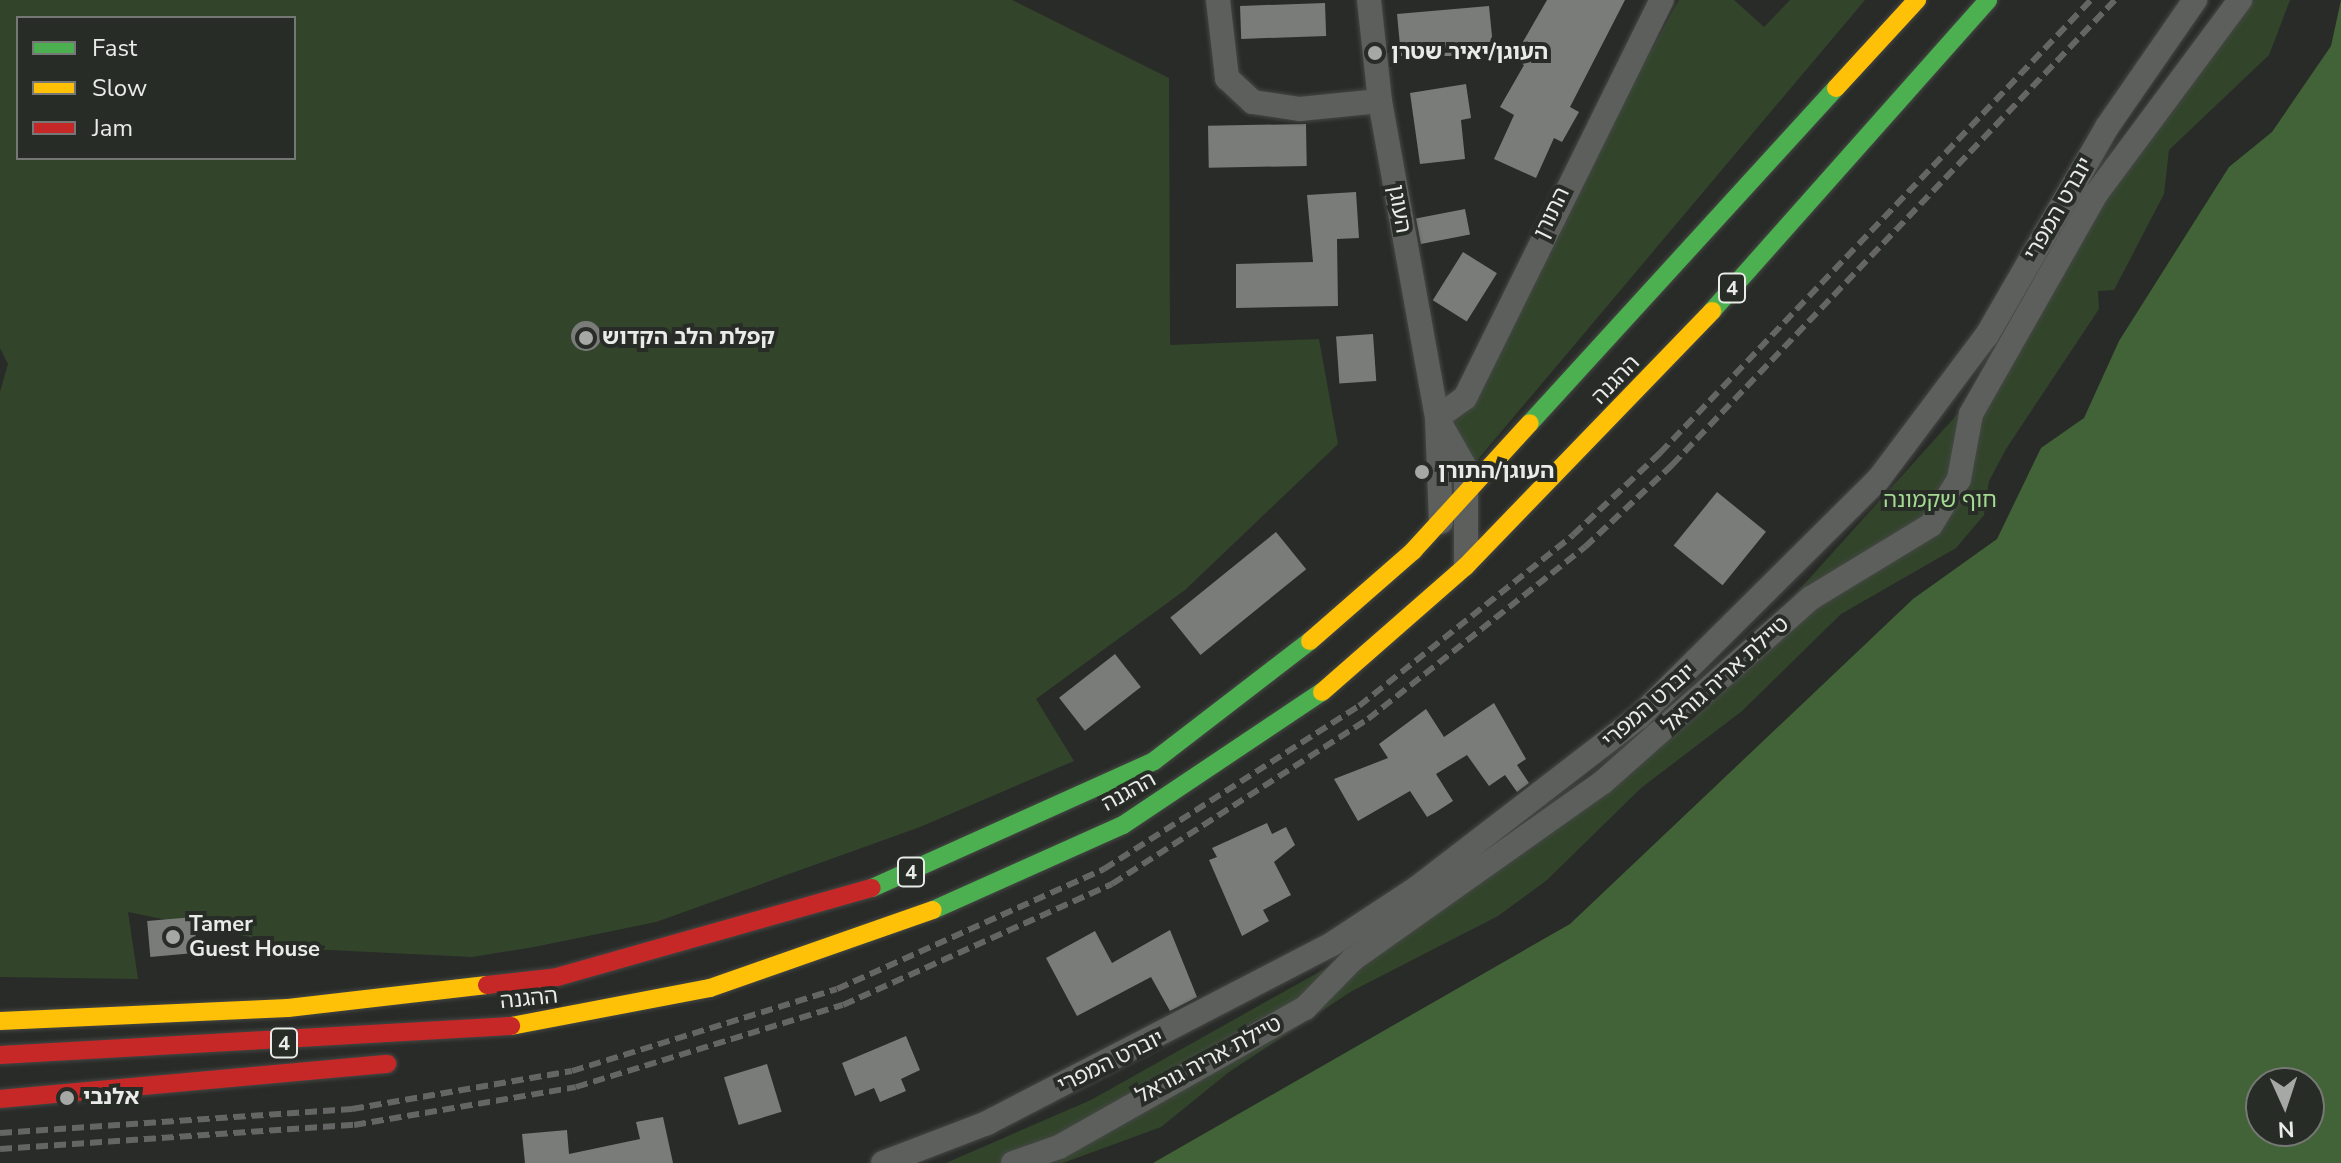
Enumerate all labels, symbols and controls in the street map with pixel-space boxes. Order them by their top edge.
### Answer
legend [16,16,296,160]
text: Fast [92,32,137,64]
place label: העוגן/יאיר שטרן [1391,40,1548,66]
marker: העוגן/יאיר שטרן [1366,44,1384,62]
text: Slow [92,72,147,104]
text: Jam [92,112,133,144]
street label: יוברט המפרי [2019,153,2099,265]
street label: העוגן [1382,183,1416,235]
street label: התורן [1528,183,1576,243]
road number: 4 [1718,272,1746,304]
place label: קפלת הלב הקדוש [602,325,775,351]
marker: קפלת הלב הקדוש [577,329,595,347]
street label: ההגנה [1586,350,1646,410]
place label: העוגן/התורן [1438,459,1555,485]
marker: העוגן/התורן [1413,463,1431,481]
park label: חוף שקמונה [1883,488,1997,514]
street label: טיילת אריה גוראל [1657,611,1795,739]
street label: יוברט המפרי [1597,658,1701,754]
street label: ההגנה [1097,766,1161,818]
road number: 4 [897,856,925,888]
place label: Tamer Guest House [189,911,320,962]
marker: Tamer Guest House [164,928,182,946]
street label: ההגנה [499,983,559,1015]
street label: טיילת אריה גוראל [1132,1010,1286,1110]
street label: יוברט המפרי [1054,1025,1168,1099]
road number: 4 [270,1027,298,1059]
north arrow [2245,1067,2325,1147]
place label: אלנבי [83,1085,139,1111]
marker: אלנבי [58,1089,76,1107]
text: N [2277,1114,2295,1144]

